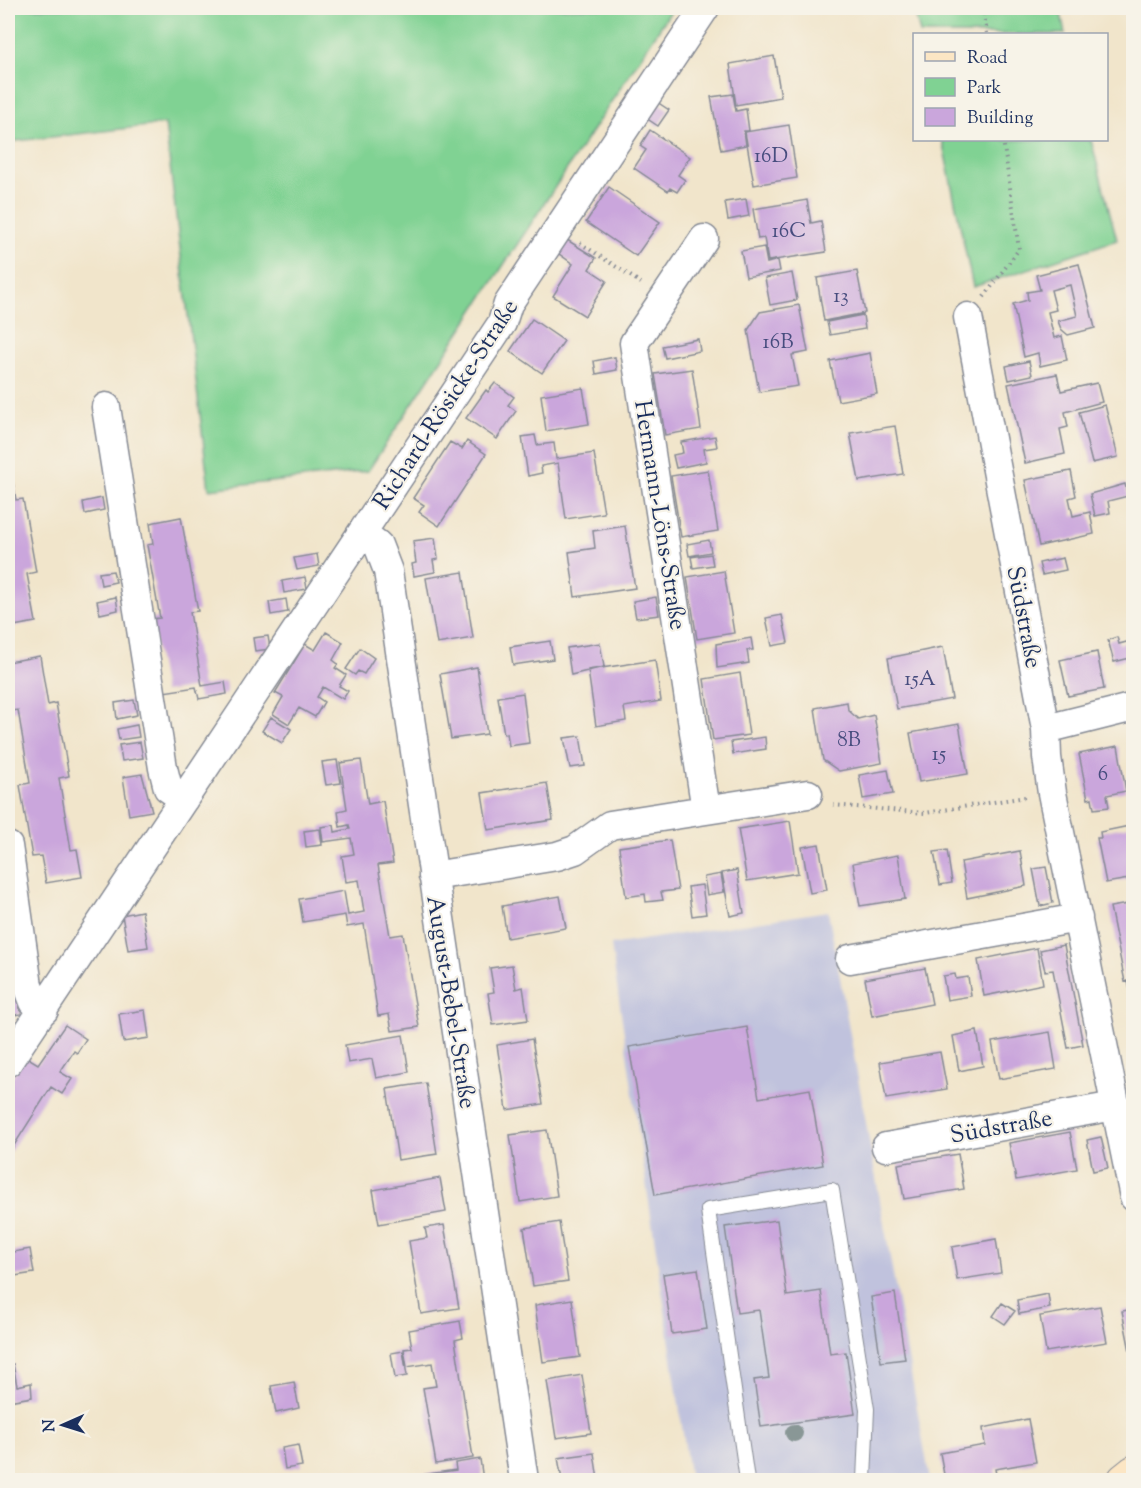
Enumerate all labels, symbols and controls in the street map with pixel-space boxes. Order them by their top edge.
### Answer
legend [913,33,1108,141]
text: Road [967,46,1007,72]
text: Park [967,76,1002,102]
text: Building [967,106,1033,132]
house number: 16D [754,142,788,172]
house number: 16C [772,217,806,247]
house number: 13 [833,282,849,312]
street label: Richard-Rösicke-Straße [366,293,528,517]
house number: 16B [763,328,793,358]
street label: Hermann-Löns-Straße [624,398,694,633]
street label: Südstraße [997,563,1050,671]
house number: 15A [904,665,936,695]
house number: 8B [837,726,861,756]
house number: 15 [932,740,946,770]
house number: 6 [1098,760,1108,790]
street label: August-Bebel-Straße [416,893,484,1111]
street label: Südstraße [948,1102,1055,1154]
north arrow [33,1395,93,1455]
text: N [39,1418,62,1433]

